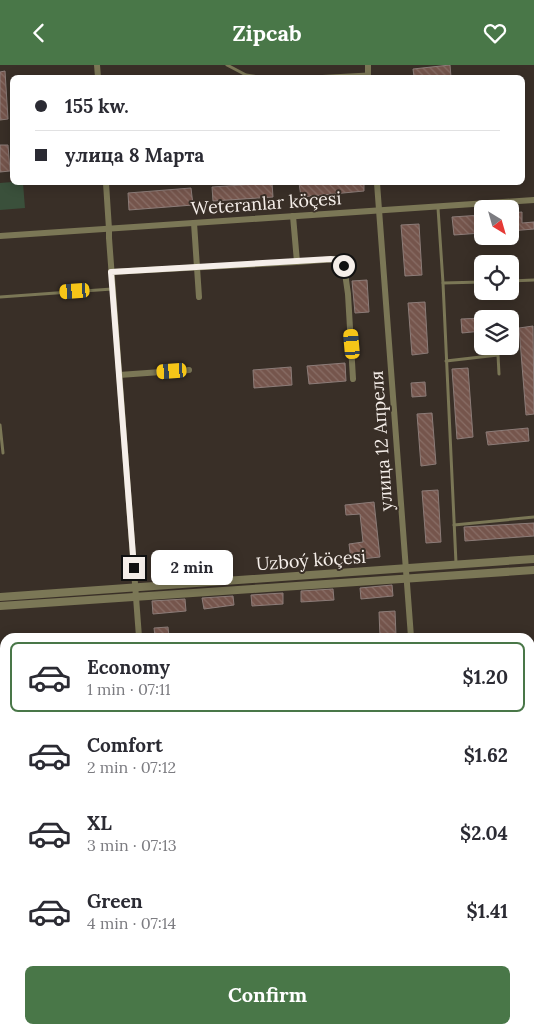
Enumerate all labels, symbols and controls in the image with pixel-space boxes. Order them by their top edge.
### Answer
icon: back [25,19,53,47]
text: Zipcab [232,19,302,47]
icon: heart [481,19,509,47]
text: 155 kw. [65,94,129,118]
text: улица 8 Марта [65,143,204,167]
street label: Weteranlar köçesi [190,186,342,220]
north arrow [474,200,519,245]
map controls [474,200,519,355]
route start [333,255,355,277]
button: locate [474,255,519,300]
car [59,282,90,300]
button: layers [474,310,519,355]
car [343,328,360,360]
car [156,362,187,380]
street label: улица 12 Апреля [365,370,397,512]
street label: Uzboý köçesi [255,545,367,575]
callout: 2 min [152,551,234,585]
route end [123,557,145,579]
text: 2 min [171,557,213,577]
icon: car [27,655,72,700]
text: Economy [87,655,170,679]
text: $1.20 [462,665,508,689]
text: 1 min · 07:11 [87,679,171,699]
icon: car [27,733,72,778]
text: Comfort [87,733,163,757]
text: $1.62 [464,743,508,767]
text: 2 min · 07:12 [87,757,176,777]
icon: car [27,811,72,856]
text: XL [87,811,112,835]
text: $2.04 [460,821,508,845]
text: 3 min · 07:13 [87,835,177,855]
icon: car [27,889,72,934]
text: Green [87,889,143,913]
text: $1.41 [467,899,508,923]
text: 4 min · 07:14 [87,913,176,933]
button: Confirm [25,966,510,1024]

